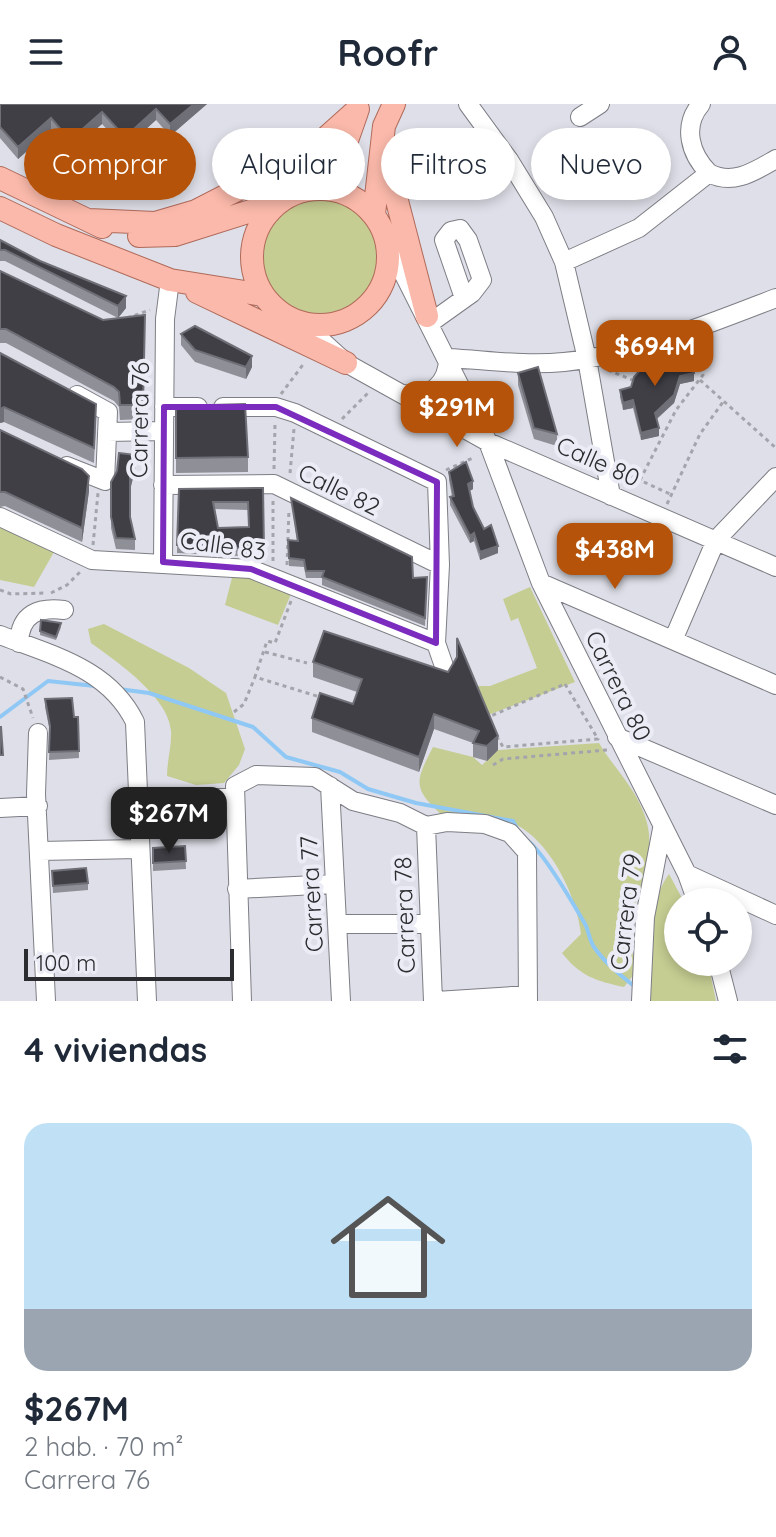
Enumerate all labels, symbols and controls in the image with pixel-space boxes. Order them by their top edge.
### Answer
icon: menu [24,30,68,74]
text: Roofr [338,30,438,75]
icon: person [708,30,752,74]
chip: Comprar [24,128,196,200]
chip: Alquilar [212,128,365,200]
chip: Filtros [381,128,515,200]
chip: Nuevo [531,128,671,200]
pin: $694M [599,320,711,388]
text: $694M [614,329,696,362]
street label: Carrera 76 [123,362,155,478]
pin: $291M [401,381,513,449]
text: $291M [419,390,495,423]
street label: Calle 80 [552,429,645,493]
street label: Calle 82 [294,456,385,522]
pin: $438M [559,523,671,591]
street label: Calle 83 [178,524,268,566]
text: $438M [575,532,655,565]
street label: Carrera 80 [579,625,658,746]
pin: $267M [113,787,225,855]
text: $267M [129,796,209,829]
street label: Carrera 77 [293,835,329,953]
street label: Carrera 79 [603,852,647,972]
street label: Carrera 78 [387,856,421,974]
map controls [664,888,752,976]
button: locate [664,888,752,976]
scale bar [24,945,234,981]
text: 100 m [36,949,96,977]
icon: filters [708,1027,752,1071]
text: 4 viviendas [24,1028,207,1071]
icon: home [316,1175,460,1319]
text: $267M [24,1387,129,1430]
text: 2 hab. · 70 m² [24,1430,184,1463]
text: Carrera 76 [24,1463,150,1496]

